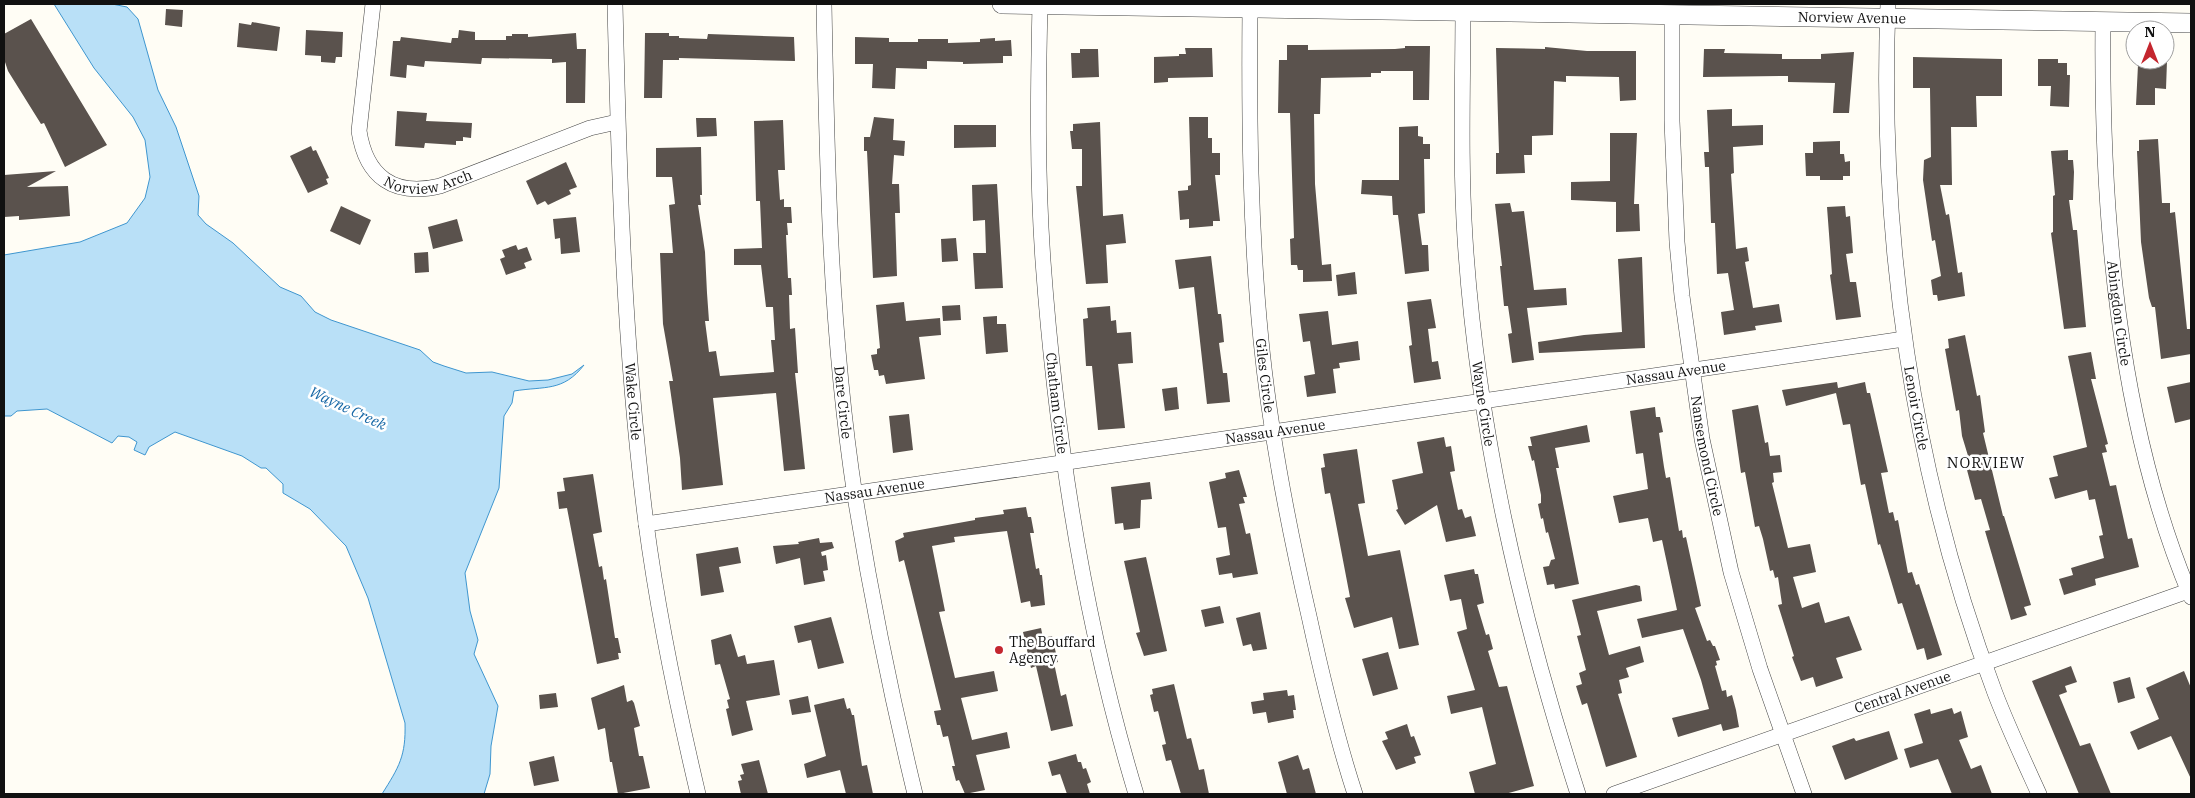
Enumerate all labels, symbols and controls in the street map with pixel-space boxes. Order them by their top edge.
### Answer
street label: Norview Avenue [1798,8,1906,27]
north arrow [2125,20,2175,70]
text: N [2144,23,2156,41]
street label: Norview Arch [381,165,475,198]
street label: Abingdon Circle [2103,260,2135,367]
street label: Giles Circle [1252,337,1279,414]
street label: Chatham Circle [1042,352,1072,455]
street label: Nassau Avenue [1625,356,1727,389]
street label: Wayne Circle [1468,360,1499,448]
street label: Wake Circle [621,362,646,441]
street label: Dare Circle [830,365,856,440]
street label: Lenoir Circle [1900,365,1933,452]
water label: Wayne Creek [307,382,390,434]
street label: Nansemond Circle [1687,394,1728,518]
street label: Nassau Avenue [1224,415,1326,448]
district label: NORVIEW [1947,453,2025,472]
street label: Nassau Avenue [823,474,926,507]
place label: The Bouffard Agency [1009,633,1096,667]
marker: The Bouffard Agency [993,644,1005,656]
street label: Central Avenue [1852,667,1953,717]

